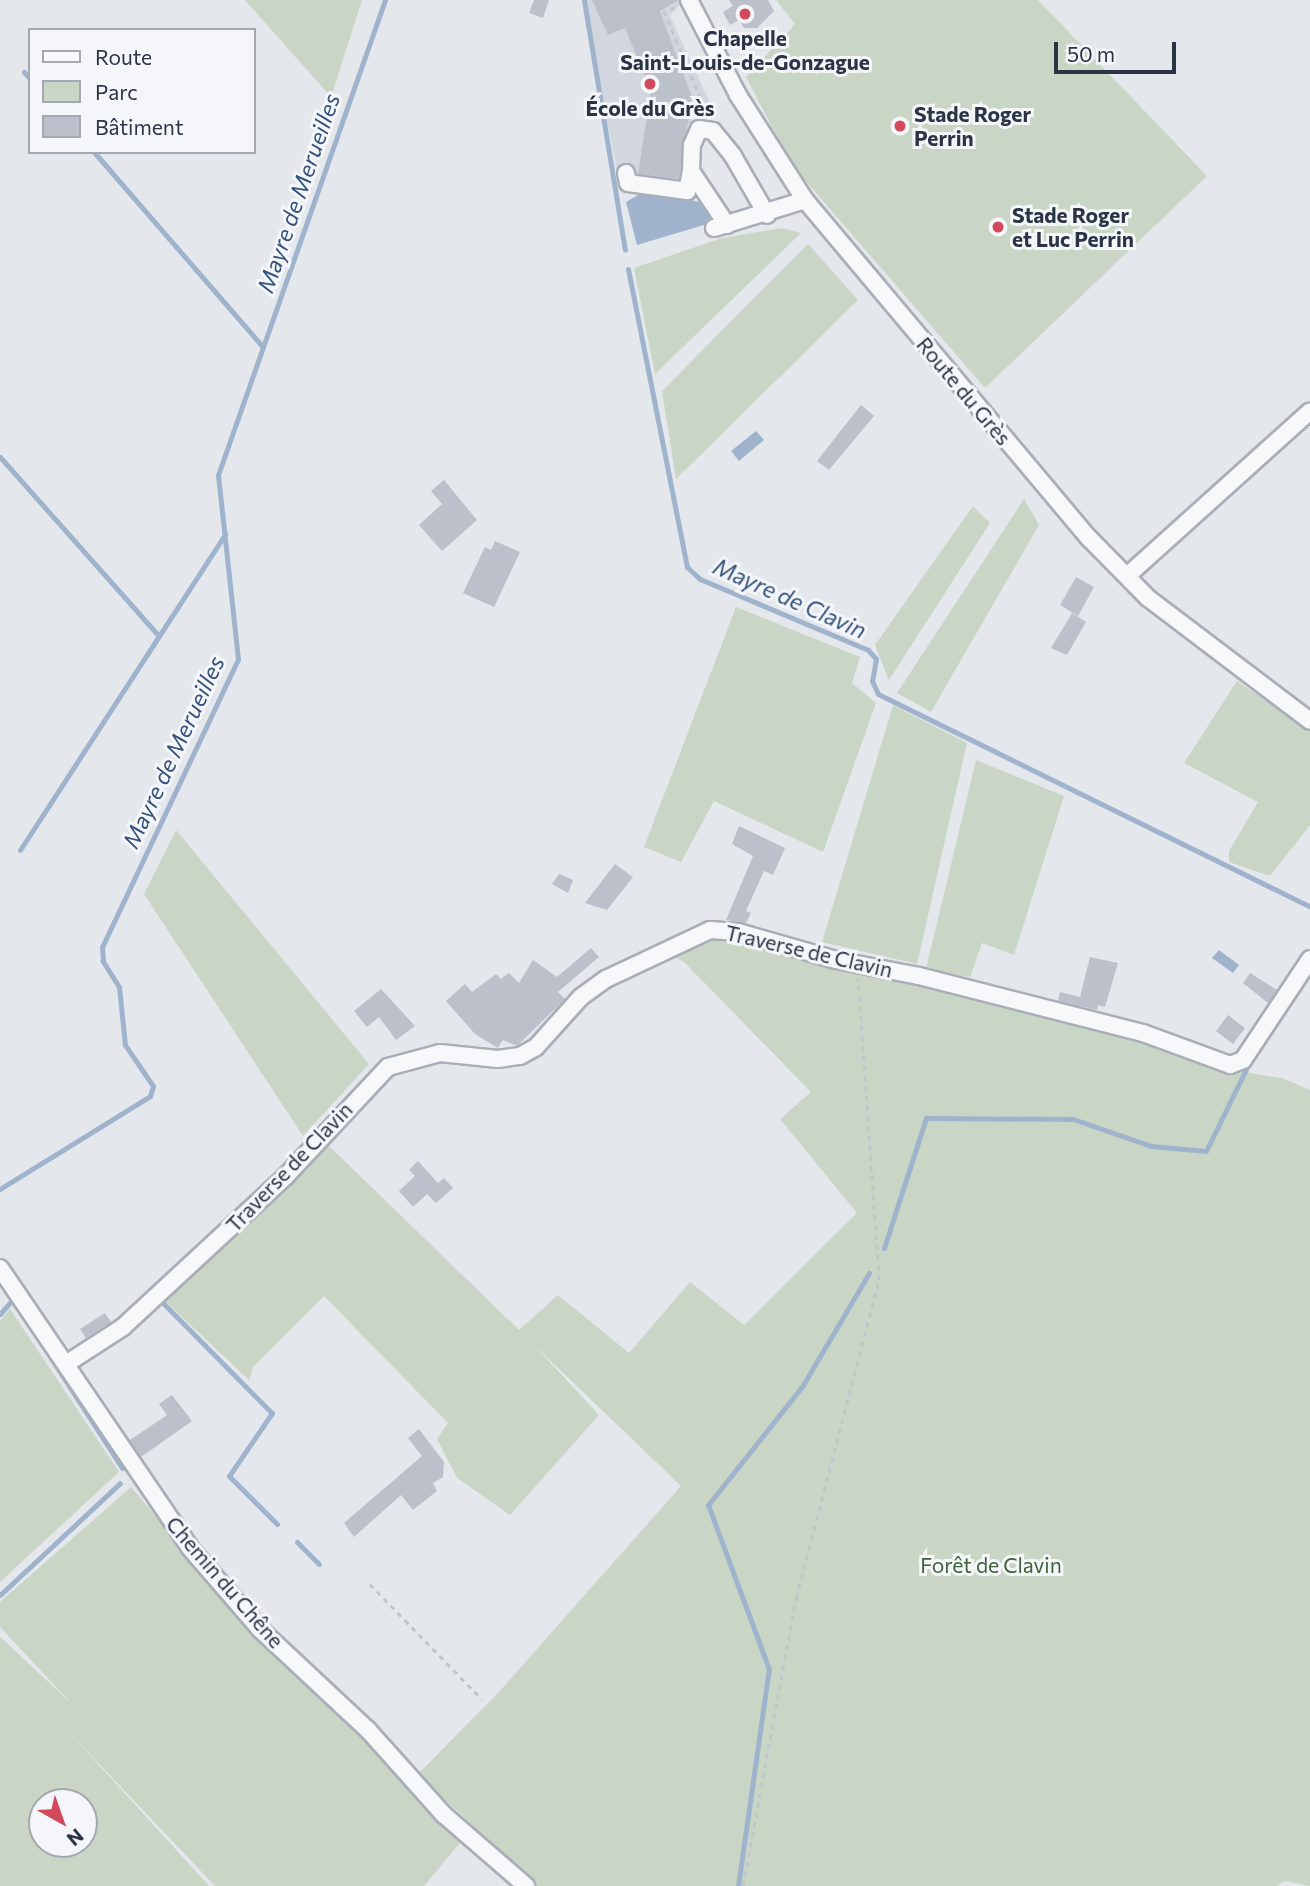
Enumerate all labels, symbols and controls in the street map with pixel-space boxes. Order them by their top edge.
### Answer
marker: Chapelle Saint-Louis-de-Gonzague [737,6,753,22]
place label: Chapelle Saint-Louis-de-Gonzague [620,25,870,75]
legend [28,28,256,154]
scale bar [1058,28,1180,72]
text: 50 m [1067,41,1115,66]
text: Route [95,44,152,69]
marker: École du Grès [642,76,658,92]
text: Parc [95,79,138,104]
water label: Mayre de Merueilles [251,90,345,296]
place label: École du Grès [586,95,714,121]
place label: Stade Roger Perrin [914,101,1031,151]
text: Bâtiment [95,114,184,139]
marker: Stade Roger Perrin [892,118,908,134]
place label: Stade Roger et Luc Perrin [1012,202,1134,252]
marker: Stade Roger et Luc Perrin [990,219,1006,235]
street label: Route du Grès [912,332,1016,450]
water label: Mayre de Clavin [709,552,871,644]
water label: Mayre de Merueilles [116,652,230,852]
street label: Traverse de Clavin [723,920,895,982]
street label: Traverse de Clavin [221,1097,357,1237]
street label: Chemin du Chêne [161,1511,289,1653]
park label: Forêt de Clavin [920,1552,1062,1578]
north arrow [28,1788,98,1858]
text: N [63,1825,88,1851]

